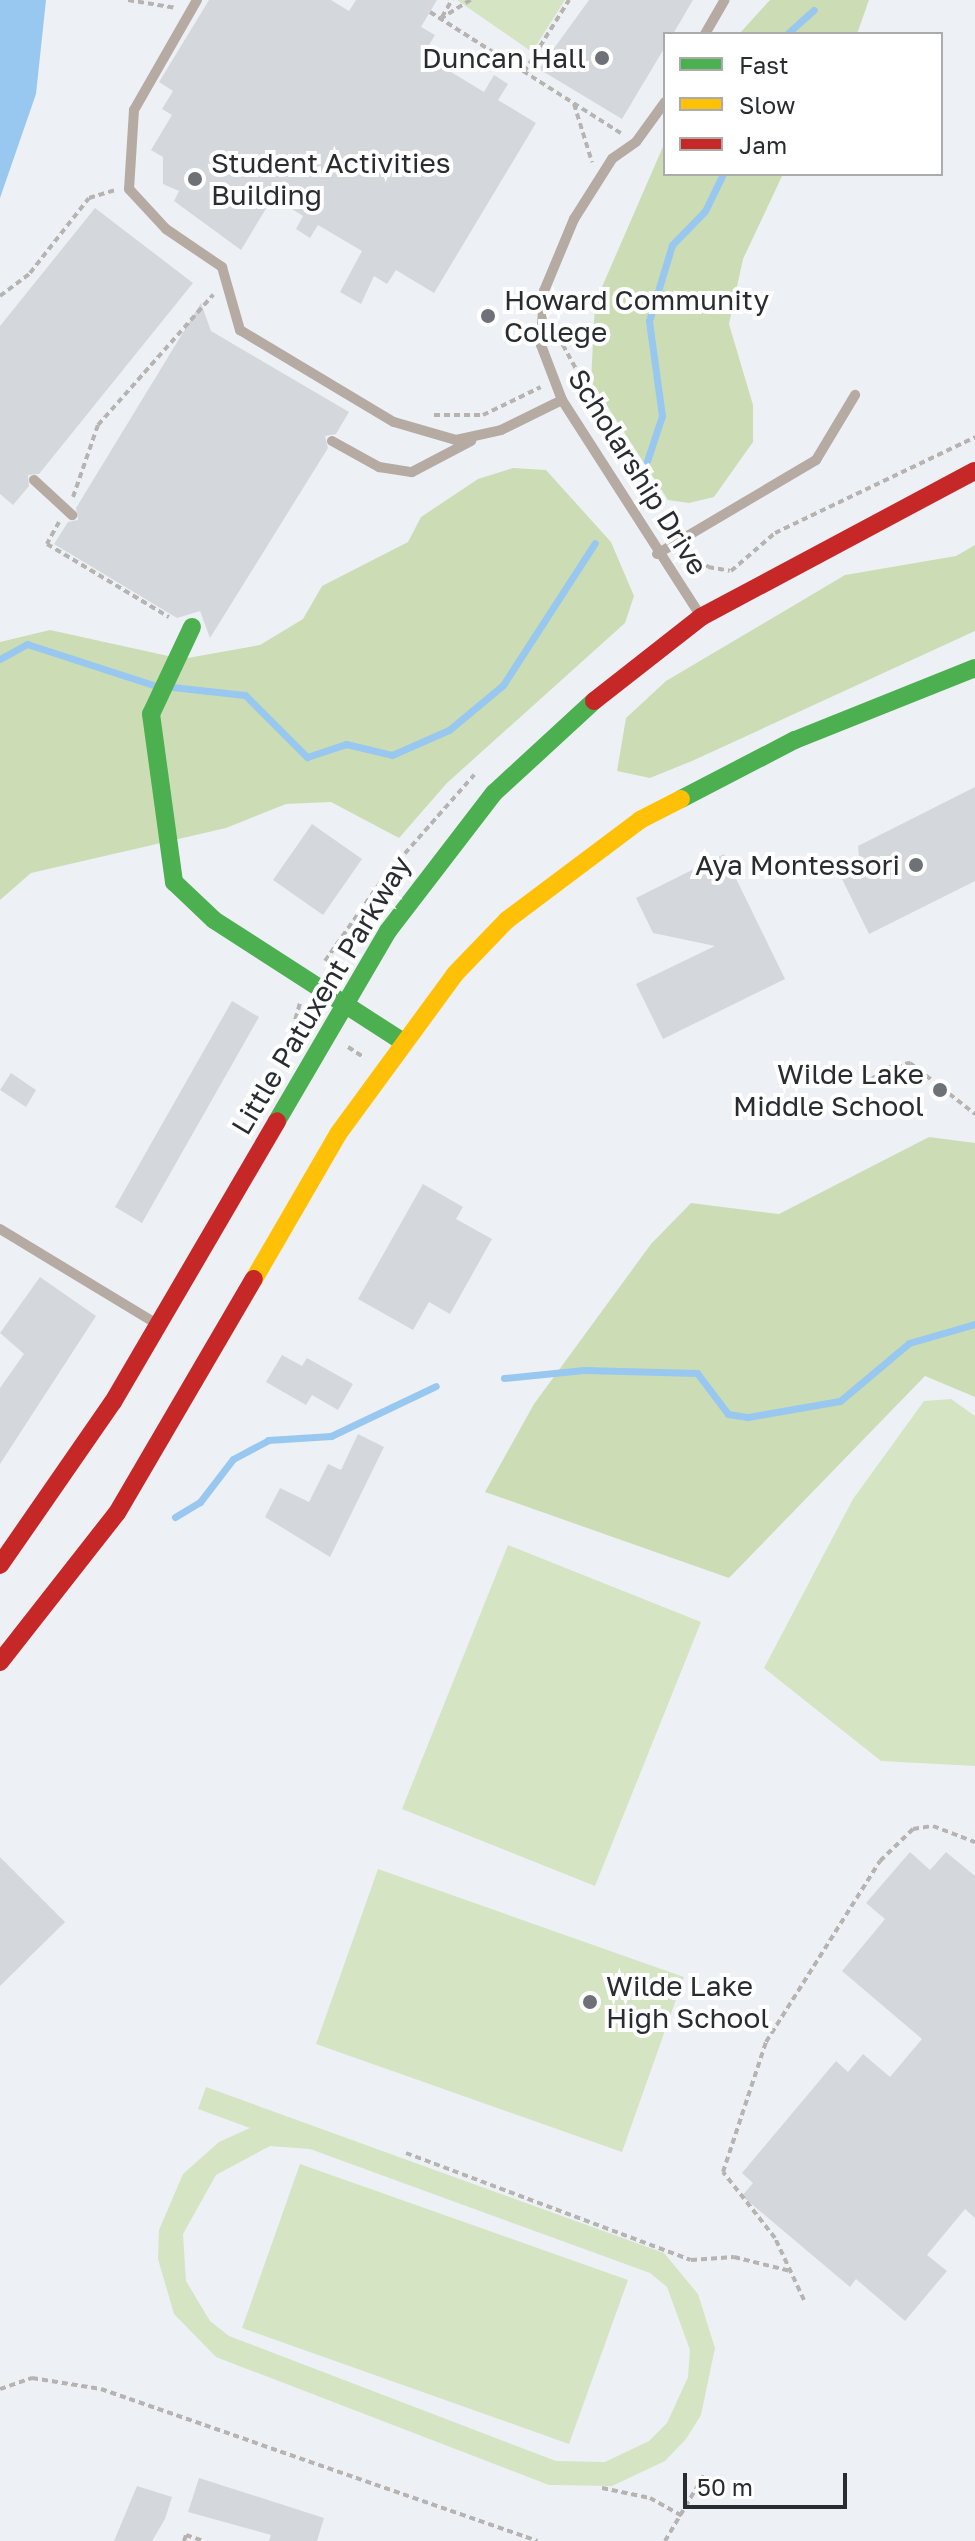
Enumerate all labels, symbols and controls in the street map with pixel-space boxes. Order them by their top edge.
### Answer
legend [663,32,943,176]
place label: Duncan Hall [422,41,586,75]
marker: Duncan Hall [593,49,611,67]
text: Fast [739,50,789,79]
text: Slow [739,90,795,119]
text: Jam [739,130,787,159]
place label: Student Activities Building [211,146,451,212]
marker: Student Activities Building [186,170,204,188]
place label: Howard Community College [504,283,769,349]
marker: Howard Community College [479,307,497,325]
street label: Scholarship Drive [561,363,715,581]
place label: Aya Montessori [695,848,900,882]
street label: Little Patuxent Parkway [224,849,418,1141]
marker: Aya Montessori [907,856,925,874]
place label: Wilde Lake Middle School [733,1057,924,1123]
marker: Wilde Lake Middle School [931,1081,949,1099]
place label: Wilde Lake High School [606,1969,769,2035]
marker: Wilde Lake High School [581,1993,599,2011]
scale bar [687,2457,851,2507]
text: 50 m [697,2472,753,2501]

